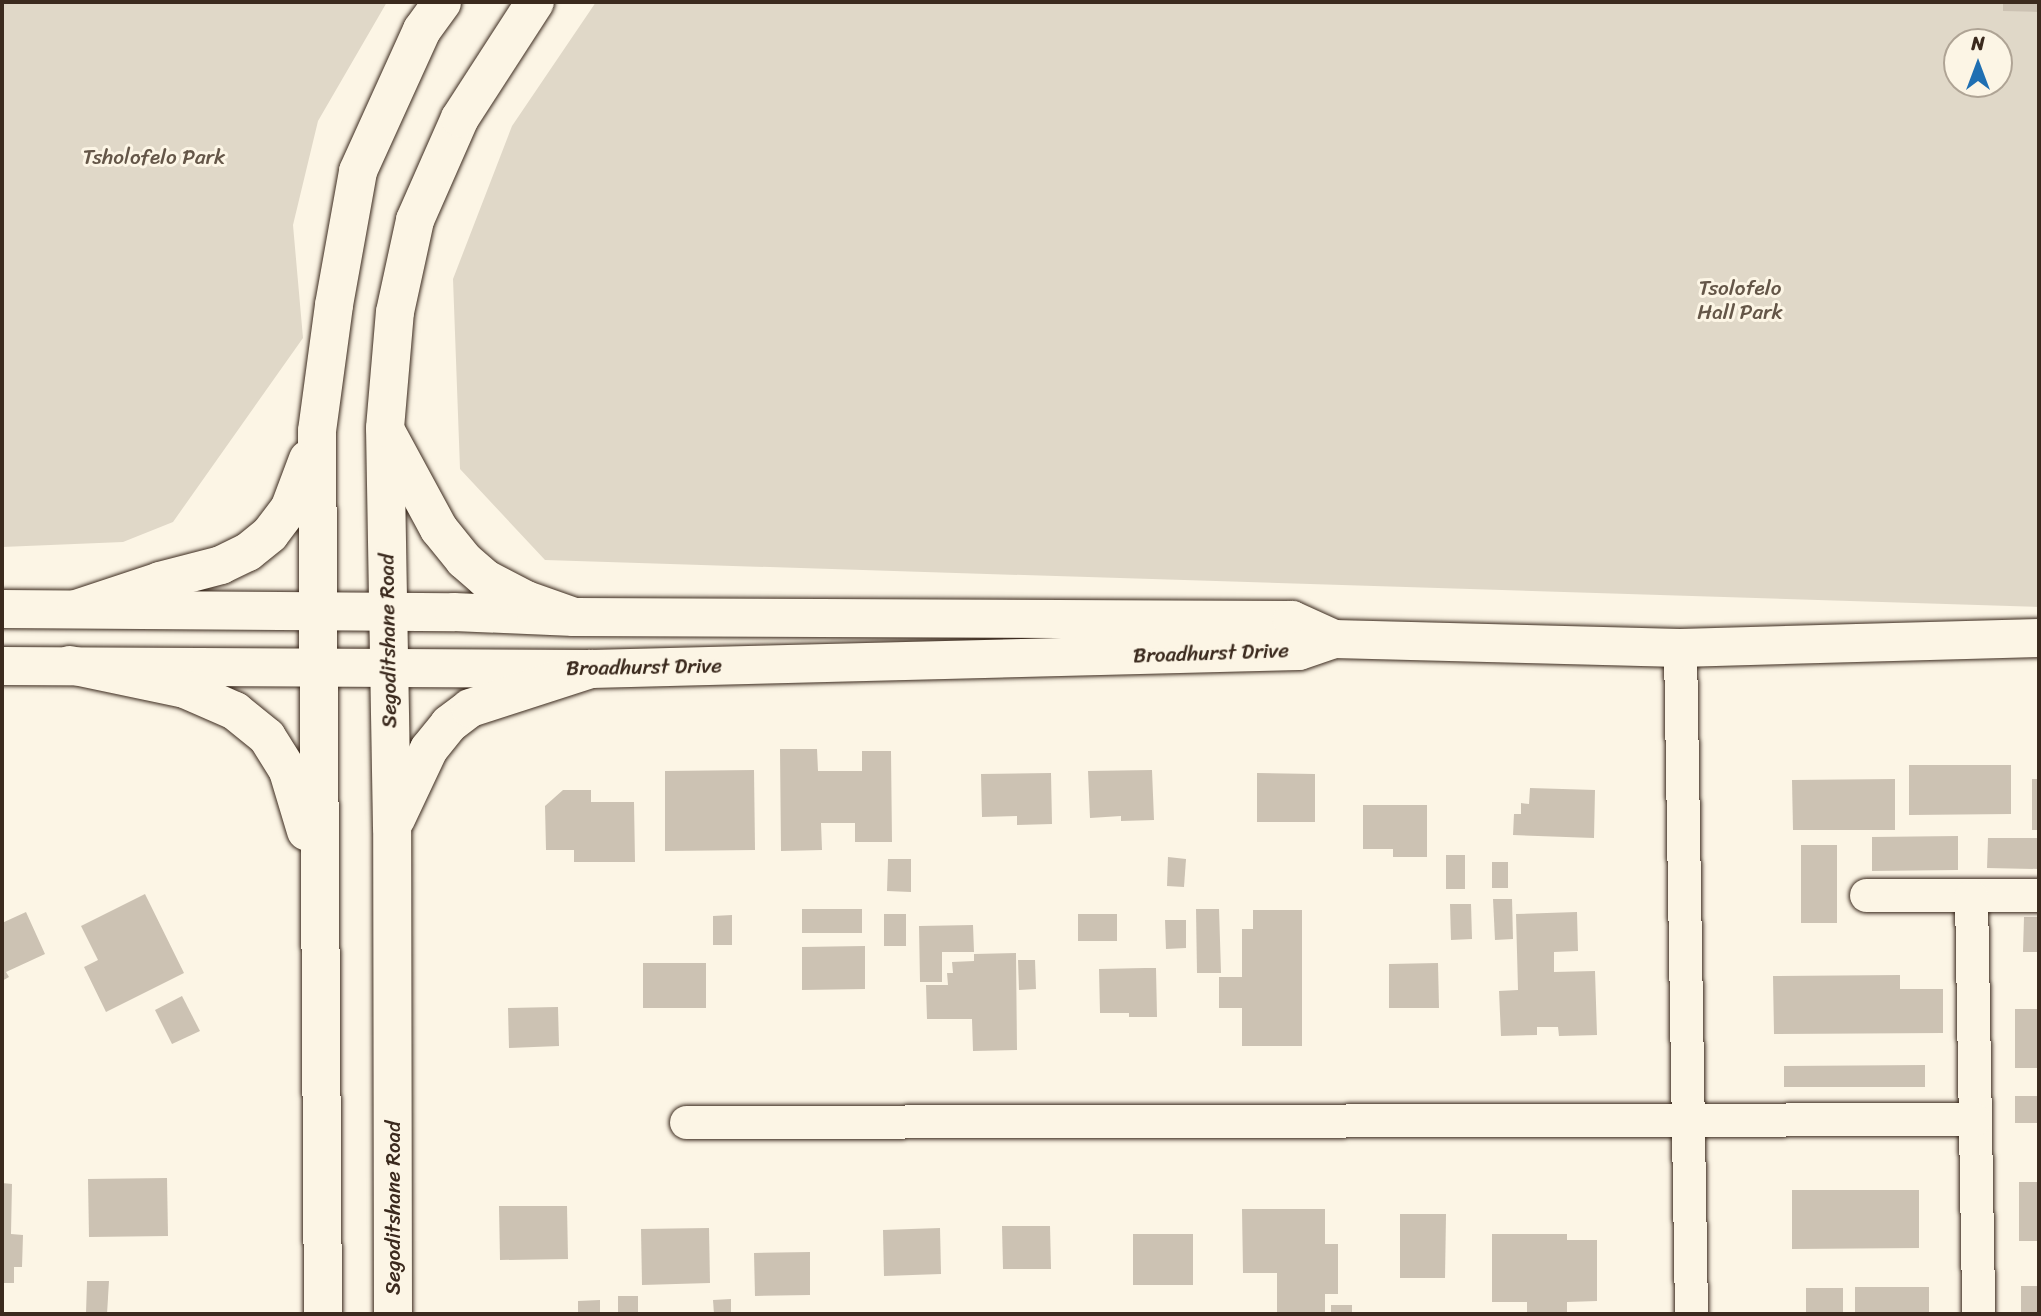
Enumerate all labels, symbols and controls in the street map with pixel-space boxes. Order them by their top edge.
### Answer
text: N [1971,27,1985,60]
north arrow [1943,28,2013,98]
park label: Tsholofelo Park [83,144,225,170]
park label: Tsolofelo Hall Park [1697,275,1783,325]
street label: Segoditshane Road [374,554,402,728]
street label: Broadhurst Drive [1133,638,1289,668]
street label: Broadhurst Drive [566,653,722,681]
street label: Segoditshane Road [380,1121,406,1295]

